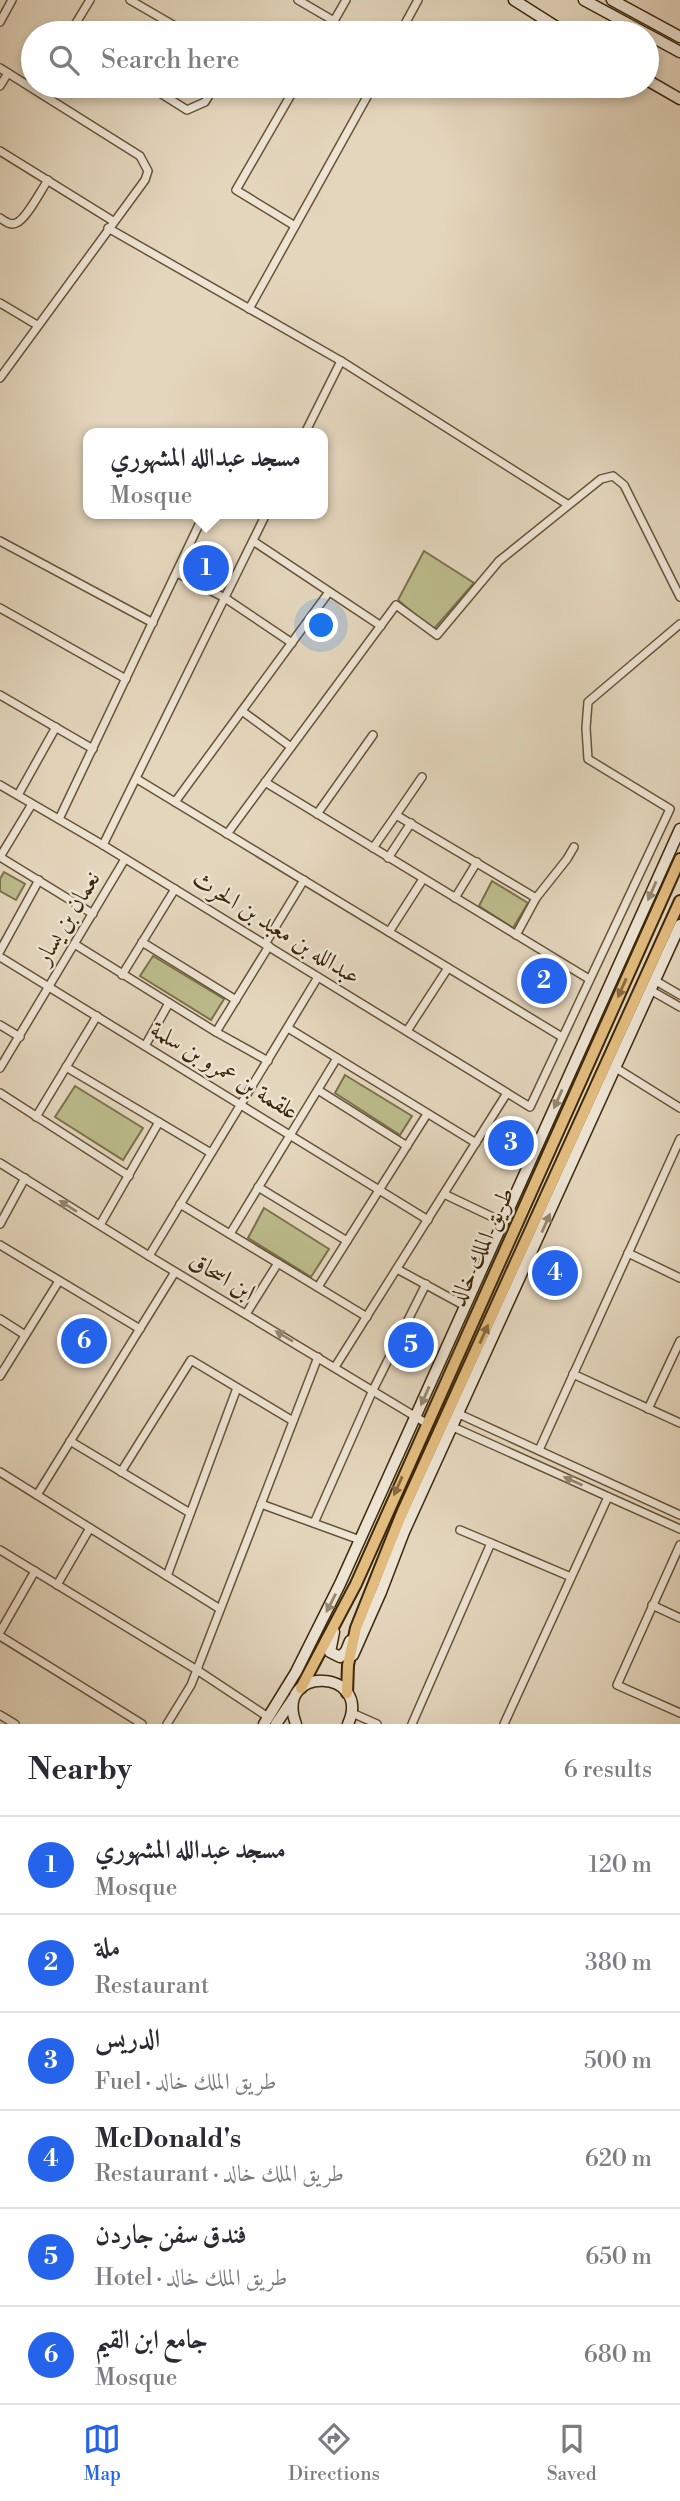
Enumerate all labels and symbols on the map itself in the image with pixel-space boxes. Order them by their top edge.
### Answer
pin: 1 [183,542,229,594]
your location [304,608,338,642]
street label: عبدالله بن معبد بن الحرث [186,864,366,992]
street label: نعمان بن يسار [27,866,108,972]
one-way arrow [646,881,658,901]
pin: 2 [521,955,567,1007]
one-way arrow [616,978,628,998]
street label: علقمة بن عمرو بن سلمة [144,1015,304,1127]
one-way arrow [552,1089,564,1109]
pin: 3 [488,1117,534,1169]
street label: طريق الملك خالد [442,1183,522,1311]
one-way arrow [59,1199,78,1212]
one-way arrow [540,1213,552,1233]
street label: ابن اسحاق [183,1246,261,1308]
pin: 4 [532,1247,578,1299]
pin: 6 [61,1315,107,1367]
pin: 5 [388,1319,434,1371]
one-way arrow [478,1324,489,1344]
one-way arrow [274,1330,293,1343]
one-way arrow [419,1385,430,1406]
one-way arrow [563,1475,583,1487]
one-way arrow [392,1476,404,1496]
one-way arrow [325,1593,336,1613]

